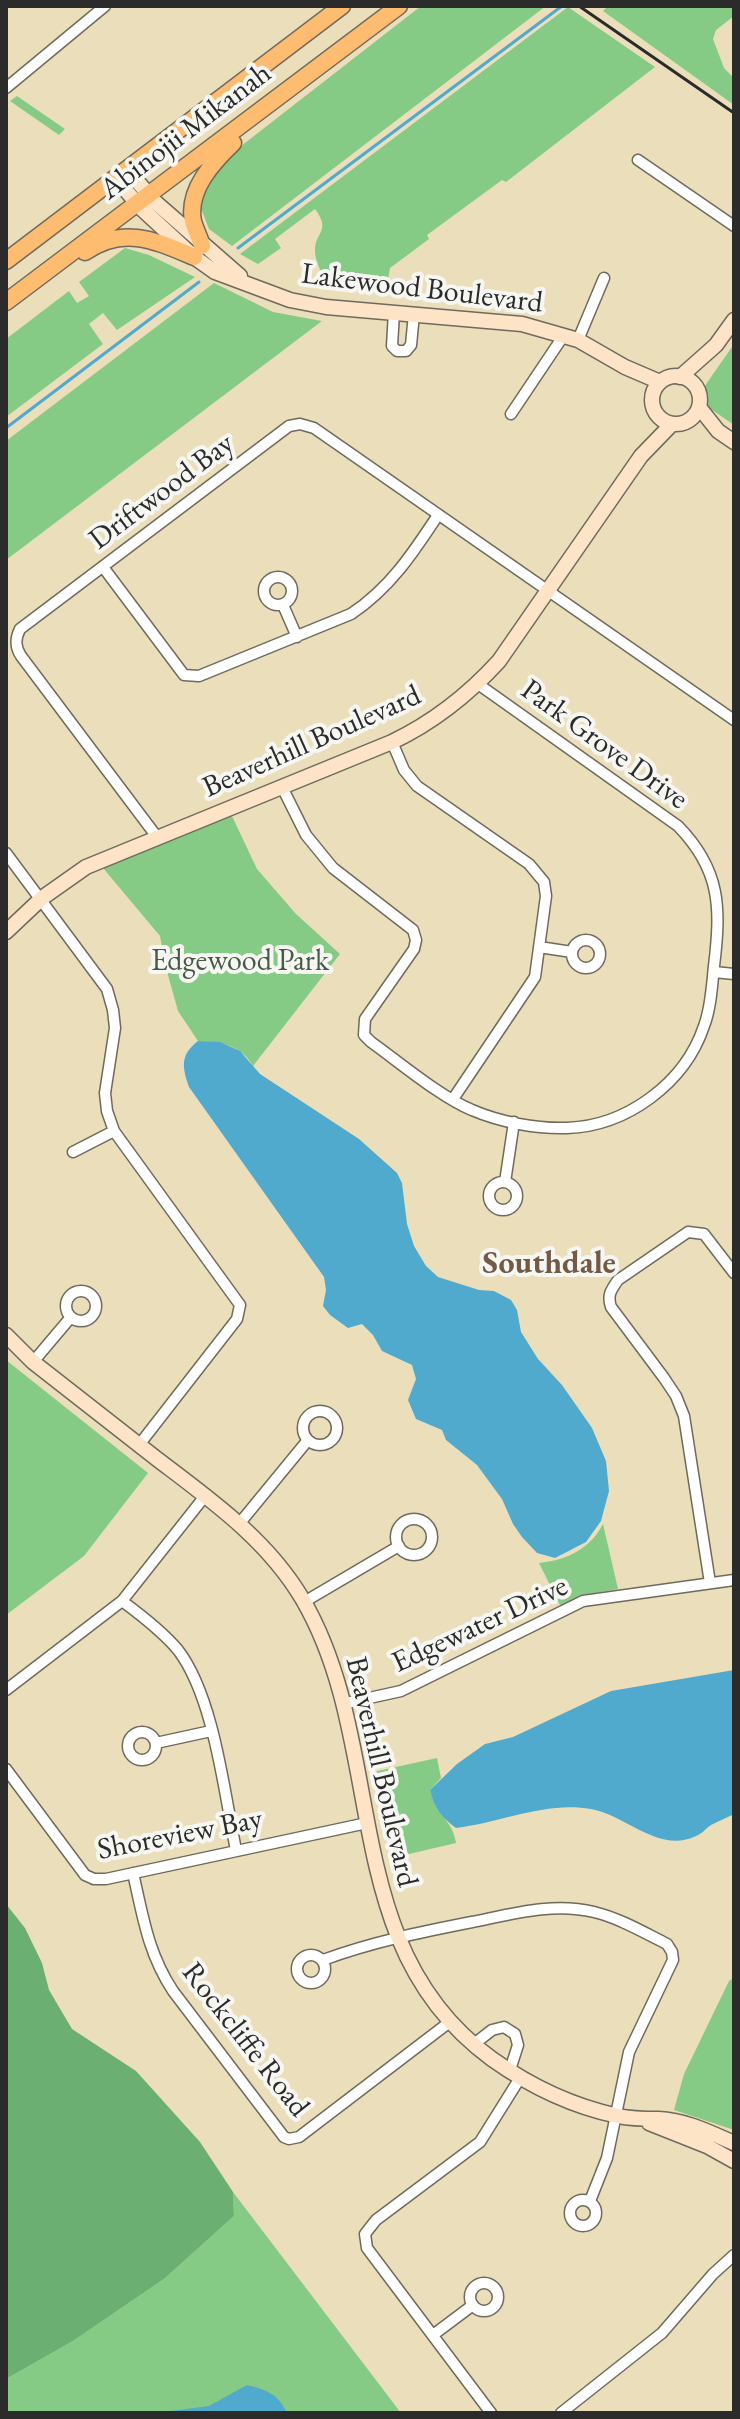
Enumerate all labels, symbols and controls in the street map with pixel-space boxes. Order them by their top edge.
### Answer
street label: Abinojii Mikanah [93,56,279,208]
street label: Lakewood Boulevard [299,256,545,322]
street label: Driftwood Bay [82,426,242,558]
street label: Park Grove Drive [513,672,695,818]
street label: Beaverhill Boulevard [197,678,427,806]
park label: Edgewood Park [151,944,329,980]
district label: Southdale [482,1245,616,1283]
street label: Edgewater Drive [387,1569,573,1681]
street label: Beaverhill Boulevard [337,1653,425,1891]
street label: Shoreview Bay [95,1801,265,1869]
street label: Rockcliffe Road [173,1956,317,2124]

